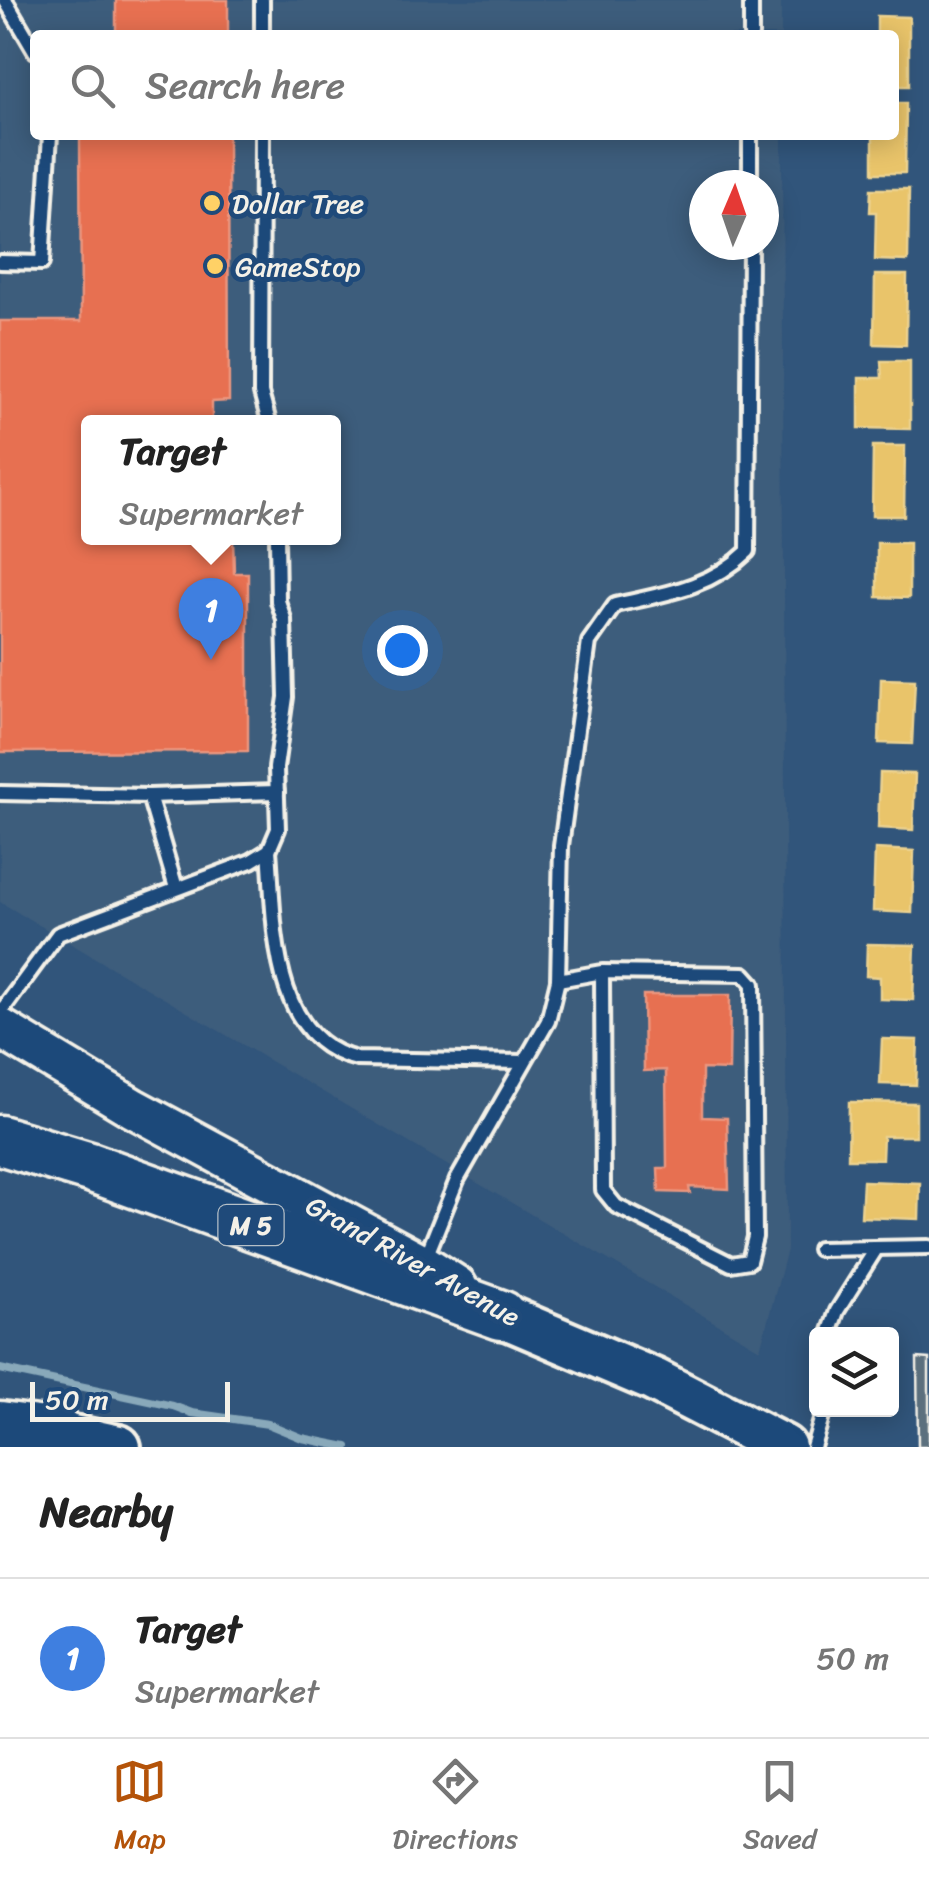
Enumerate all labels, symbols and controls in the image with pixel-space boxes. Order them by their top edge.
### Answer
search box [30,30,899,140]
text: Search here [145,52,345,119]
icon: search [65,58,120,113]
north arrow [689,170,779,260]
place label: Dollar Tree [232,179,364,228]
marker: Dollar Tree [201,192,223,214]
place label: GameStop [235,242,361,291]
marker: GameStop [204,255,226,277]
popup [81,415,341,545]
text: Target [119,418,226,485]
text: Supermarket [119,485,303,542]
pin: 1 [178,578,244,660]
your location [377,625,428,676]
street label: Grand River Avenue [296,1182,530,1340]
road number: M 5 [218,1205,284,1245]
map controls [809,1327,899,1417]
button: layers [809,1327,899,1417]
text: 50 m [45,1375,109,1424]
scale bar [30,1377,230,1422]
text: Nearby [40,1475,173,1549]
text: Target [135,1596,241,1663]
text: 1 [66,1630,79,1687]
text: 50 m [816,1630,889,1687]
text: Supermarket [135,1663,319,1720]
tab: Map [112,1754,167,1863]
tab: Directions [392,1754,518,1863]
tab: Saved [743,1754,817,1863]

